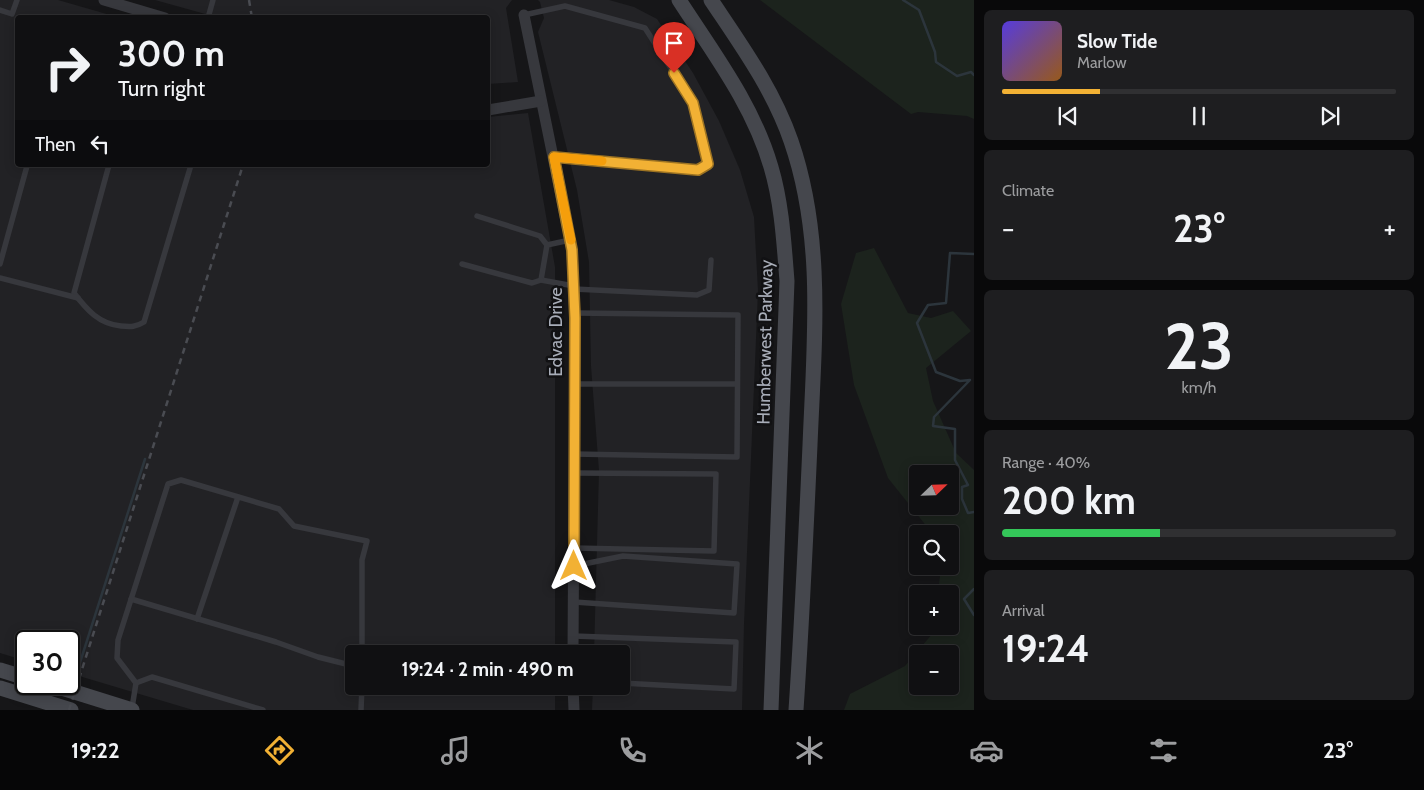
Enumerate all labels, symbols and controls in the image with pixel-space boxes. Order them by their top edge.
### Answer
pin [653,22,695,73]
icon: arrive [660,29,688,57]
text: Slow Tide [1077,30,1157,53]
text: 300 m [118,32,225,75]
icon: right [35,35,100,100]
text: Marlow [1077,53,1127,72]
text: Turn right [118,75,205,102]
icon: previous [1054,102,1082,130]
icon: pause [1185,102,1213,130]
icon: next [1316,102,1344,130]
icon: left [86,130,114,158]
text: Then [35,133,76,156]
text: Climate [1002,181,1054,200]
text: 23° [1173,205,1225,252]
text: − [1002,211,1014,245]
text: + [1384,211,1396,245]
street label: Humberwest Parkway [753,259,777,425]
street label: Edvac Drive [545,287,567,377]
text: 23 [1164,306,1234,385]
text: km/h [1181,378,1217,397]
text: Range · 40% [1002,453,1090,472]
north arrow [909,465,959,515]
map controls [909,465,959,695]
text: 200 km [1002,477,1136,524]
button: search [909,525,959,575]
position arrow [547,539,599,591]
button: + [909,585,959,635]
text: Arrival [1002,601,1045,620]
text: 19:24 [1002,625,1090,672]
speed limit sign: 30 [15,630,80,695]
button: − [909,645,959,695]
text: 19:24 · 2 min · 490 m [401,658,574,681]
icon: directions [262,733,297,768]
icon: music [438,733,473,768]
icon: phone [615,733,650,768]
icon: climate [792,733,827,768]
icon: car [969,733,1004,768]
icon: filters [1146,733,1181,768]
text: 19:22 [71,737,120,764]
text: 23° [1323,737,1353,764]

